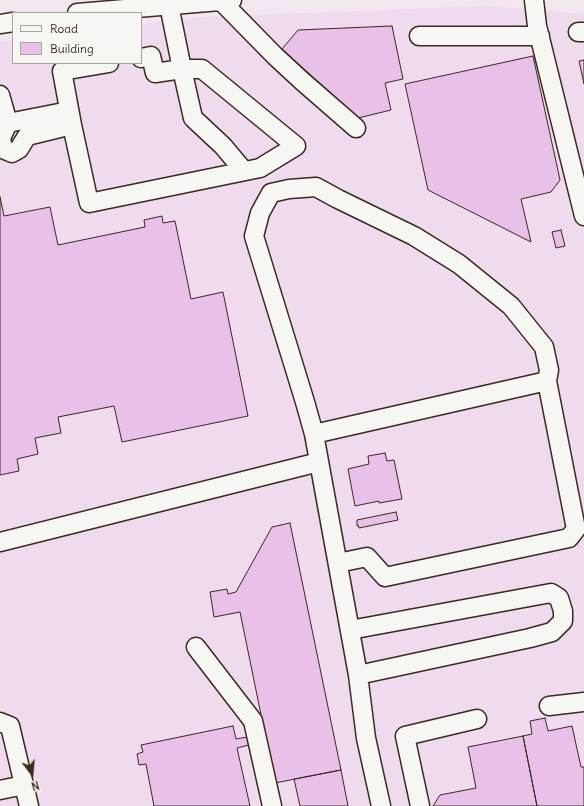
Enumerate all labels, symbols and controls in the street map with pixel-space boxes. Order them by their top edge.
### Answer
legend [12,12,142,64]
text: Road [50,21,78,36]
text: Building [50,41,94,56]
north arrow [12,754,52,794]
text: N [30,778,41,793]

